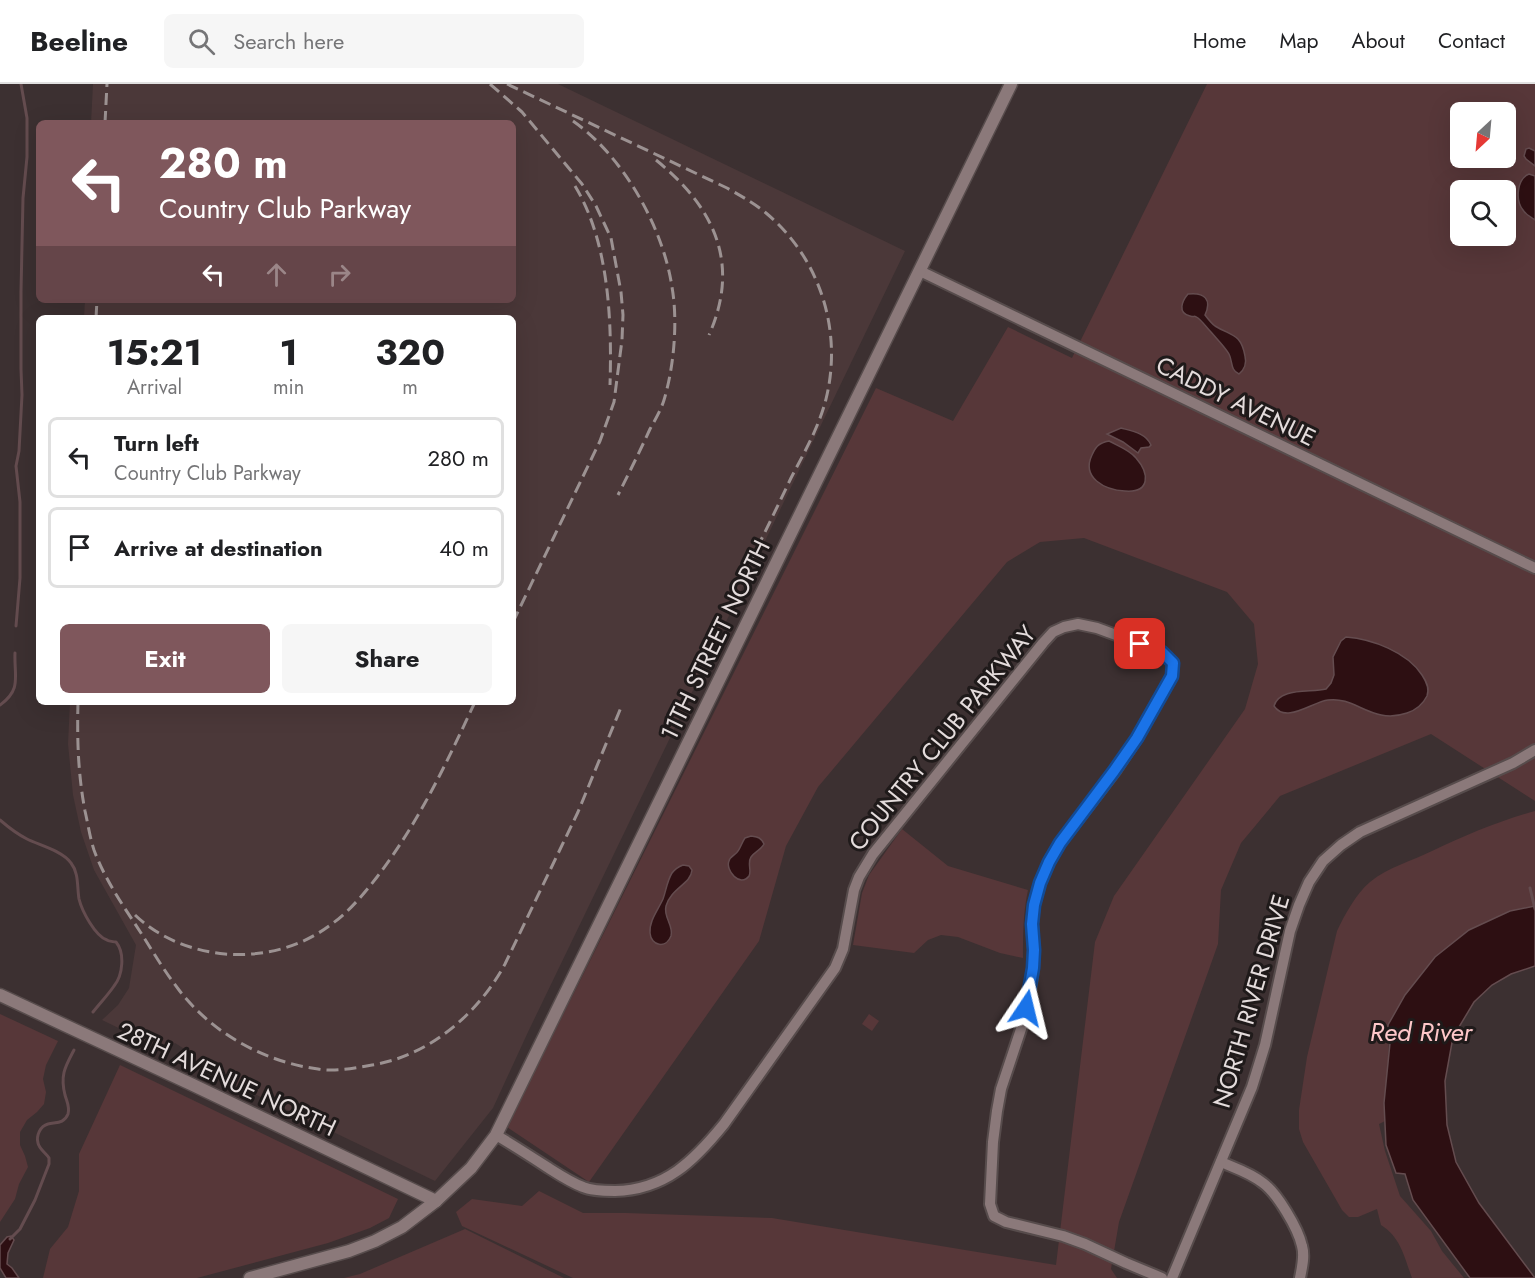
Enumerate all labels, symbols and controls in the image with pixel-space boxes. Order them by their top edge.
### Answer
search box [164,14,584,68]
text: Beeline [30,21,128,62]
icon: search [185,25,218,58]
text: Search here [233,25,344,57]
text: Home [1193,26,1246,56]
text: Map [1279,26,1319,56]
text: About [1352,26,1405,56]
text: Contact [1438,26,1505,56]
north arrow [1450,102,1516,168]
map controls [1450,102,1516,246]
text: 280 m [159,133,288,194]
icon: left [60,144,138,222]
button: search [1450,180,1516,246]
text: Country Club Parkway [159,189,411,228]
icon: left [197,258,230,291]
icon: ahead [260,258,293,291]
icon: right [323,258,356,291]
text: 15:21 [107,326,202,378]
text: 1 [279,326,298,378]
text: 320 [375,326,445,378]
street label: CADDY AVENUE [1150,347,1322,455]
text: Arrival [127,373,182,402]
text: min [273,373,304,402]
text: m [402,373,418,402]
text: Turn left [114,427,199,459]
icon: left [63,441,96,474]
text: 280 m [428,442,489,474]
text: Country Club Parkway [114,459,301,488]
icon: arrive [63,531,96,564]
text: Arrive at destination [114,532,323,564]
text: 40 m [439,532,489,564]
street label: 11TH STREET NORTH [651,534,779,746]
street label: COUNTRY CLUB PARKWAY [840,617,1044,858]
pin [1114,618,1165,669]
button: Exit [60,624,270,693]
button: Share [282,624,492,693]
icon: arrive [1123,627,1156,660]
street label: NORTH RIVER DRIVE [1204,890,1298,1112]
position arrow [994,976,1058,1040]
street label: 28TH AVENUE NORTH [112,1013,342,1145]
water label: Red River [1370,1013,1474,1051]

